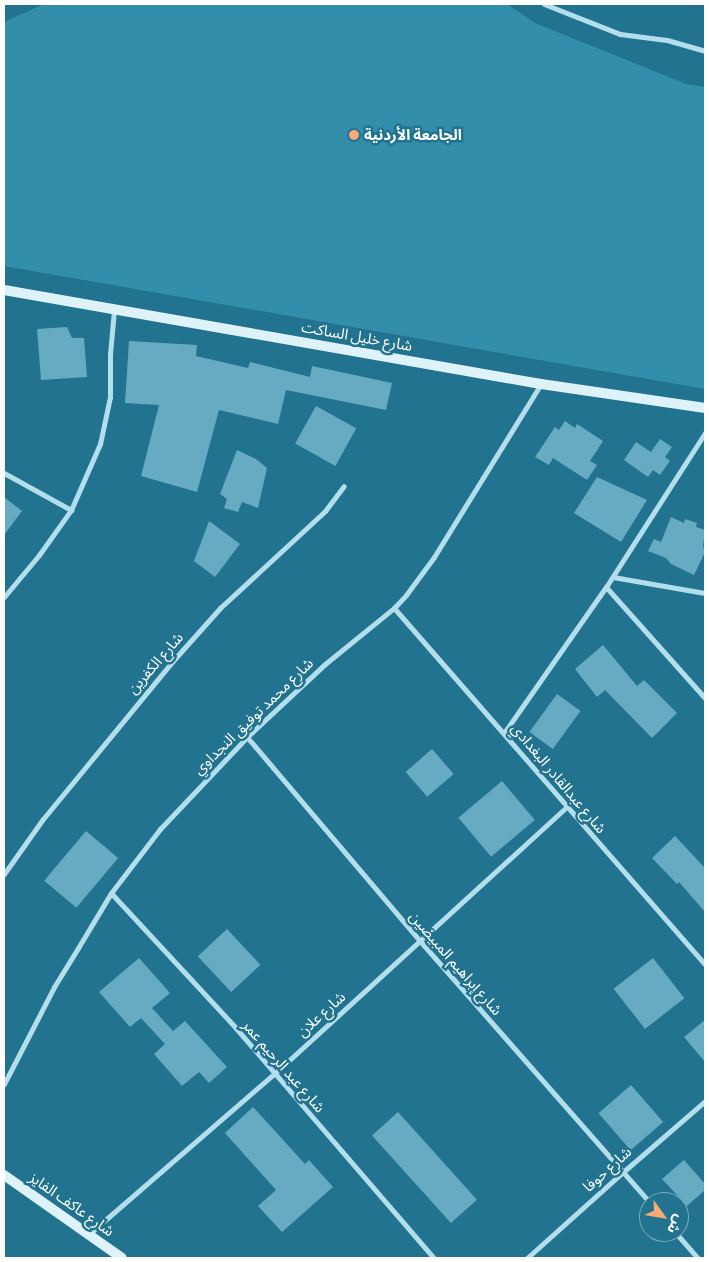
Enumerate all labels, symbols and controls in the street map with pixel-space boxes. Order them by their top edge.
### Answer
place label: الجامعة الأردنية [364,126,462,144]
marker: الجامعة الأردنية [348,129,360,141]
street label: شارع خليل الساكت [300,317,414,355]
street label: شارع الكفرين [123,629,187,697]
street label: شارع محمد توفيق النجداوي [189,654,317,778]
street label: شارع عبدالقادر البغدادي [508,719,610,837]
street label: شارع إبراهيم المبيضين [406,907,506,1019]
street label: شارع علان [293,988,349,1040]
street label: شارع عبد الرحيم عمر [239,1016,329,1116]
street label: شارع حوفا [579,1142,635,1196]
street label: شارع عاكف الفايز [26,1168,118,1240]
north arrow [639,1192,689,1242]
text: ش [663,1212,689,1238]

